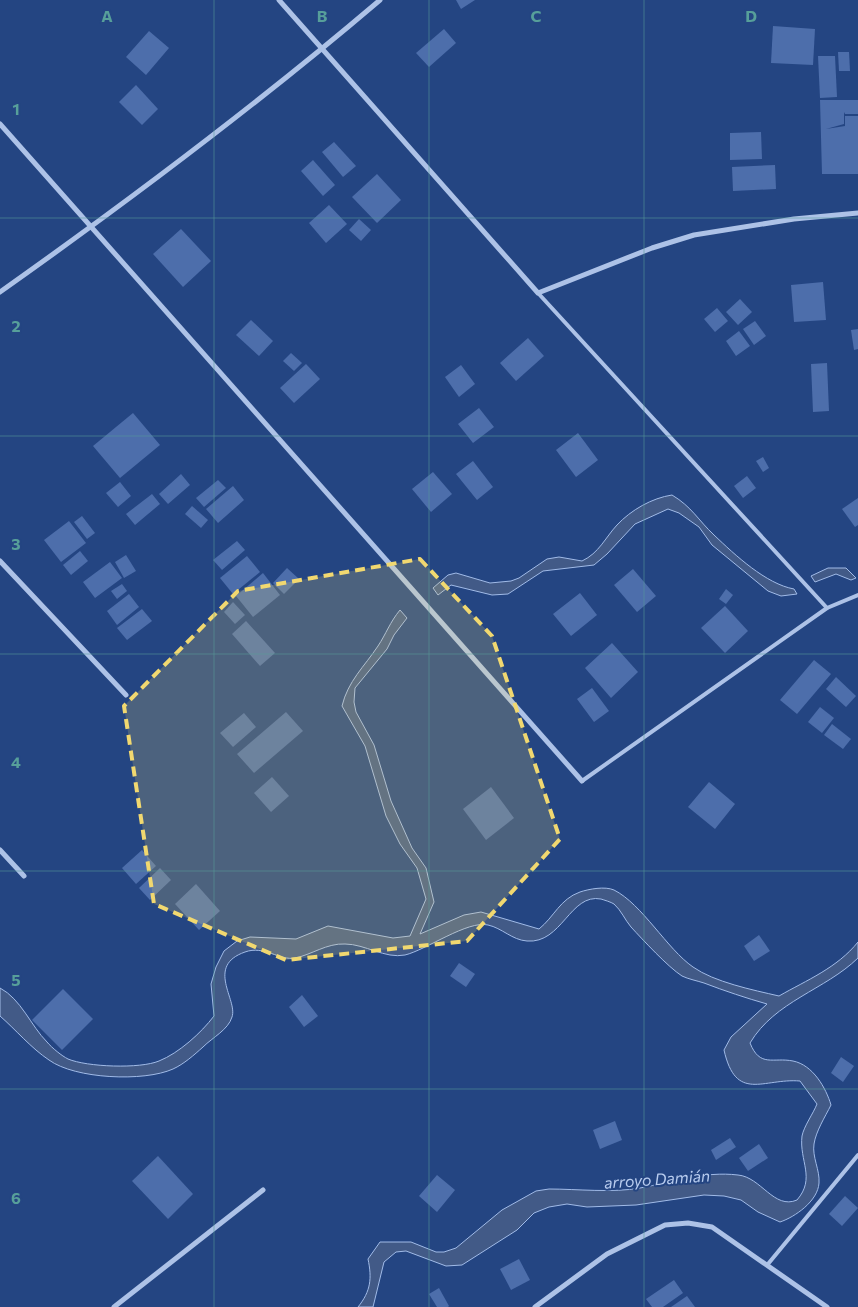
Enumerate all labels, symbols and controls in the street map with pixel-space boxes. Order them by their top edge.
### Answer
text: A [101,6,113,25]
text: B [317,6,328,25]
text: C [531,6,542,25]
text: D [745,6,757,25]
text: 1 [12,99,20,118]
text: 2 [11,316,21,335]
text: 3 [11,534,21,553]
text: 4 [11,752,21,771]
text: 5 [11,970,21,989]
water label: arroyo Damián [603,1165,711,1192]
text: 6 [11,1188,21,1207]

